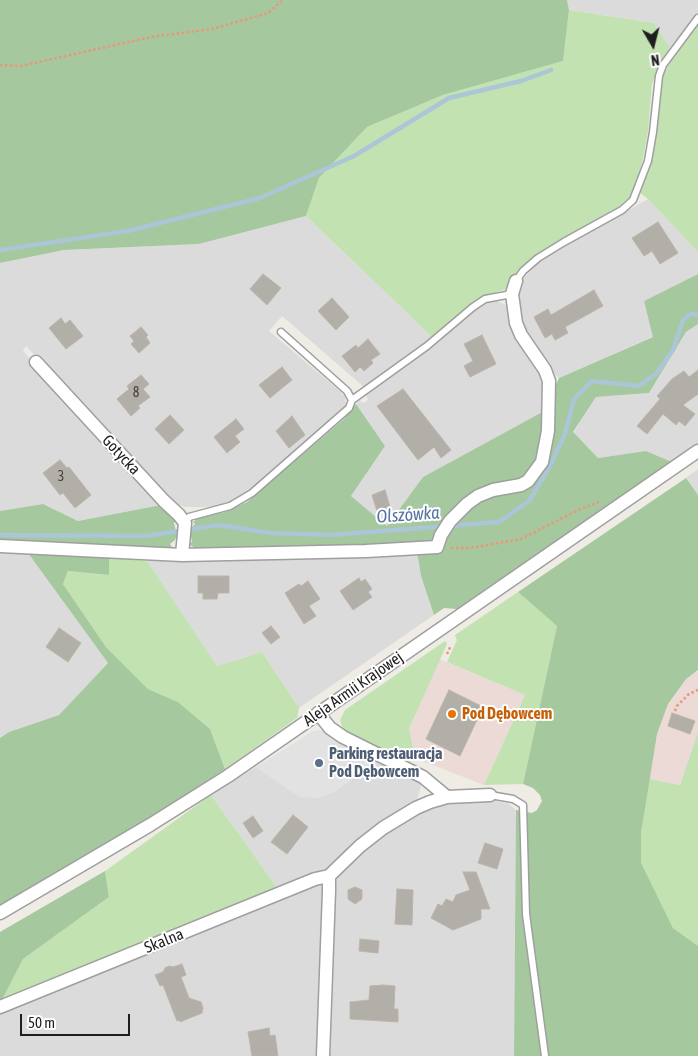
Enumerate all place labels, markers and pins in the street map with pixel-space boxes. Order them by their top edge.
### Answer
place label: Pod Dębowcem [462,704,552,724]
marker: Pod Dębowcem [446,708,458,720]
place label: Parking restauracja Pod Dębowcem [329,744,442,782]
marker: Parking restauracja Pod Dębowcem [313,757,325,769]

